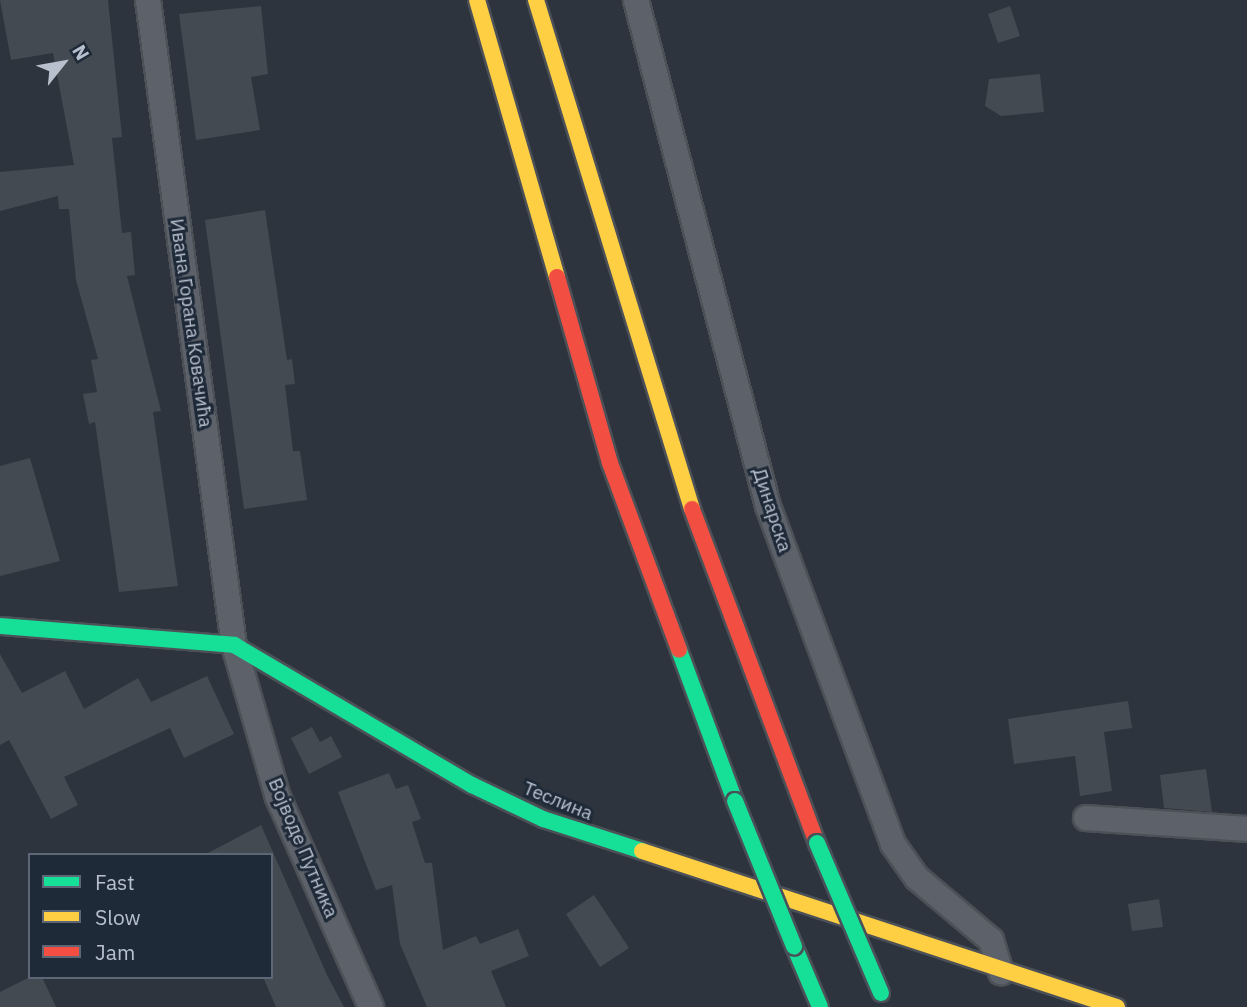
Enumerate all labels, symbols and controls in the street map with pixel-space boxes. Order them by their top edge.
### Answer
north arrow [28,28,98,98]
text: N [67,40,95,64]
street label: Ивана Горана Ковачића [165,217,217,429]
street label: Динарска [748,465,796,555]
street label: Војводе Путника [263,775,343,921]
street label: Теслина [520,777,596,825]
legend [28,853,273,979]
text: Fast [95,868,135,896]
text: Slow [95,903,141,931]
text: Jam [95,938,135,966]

